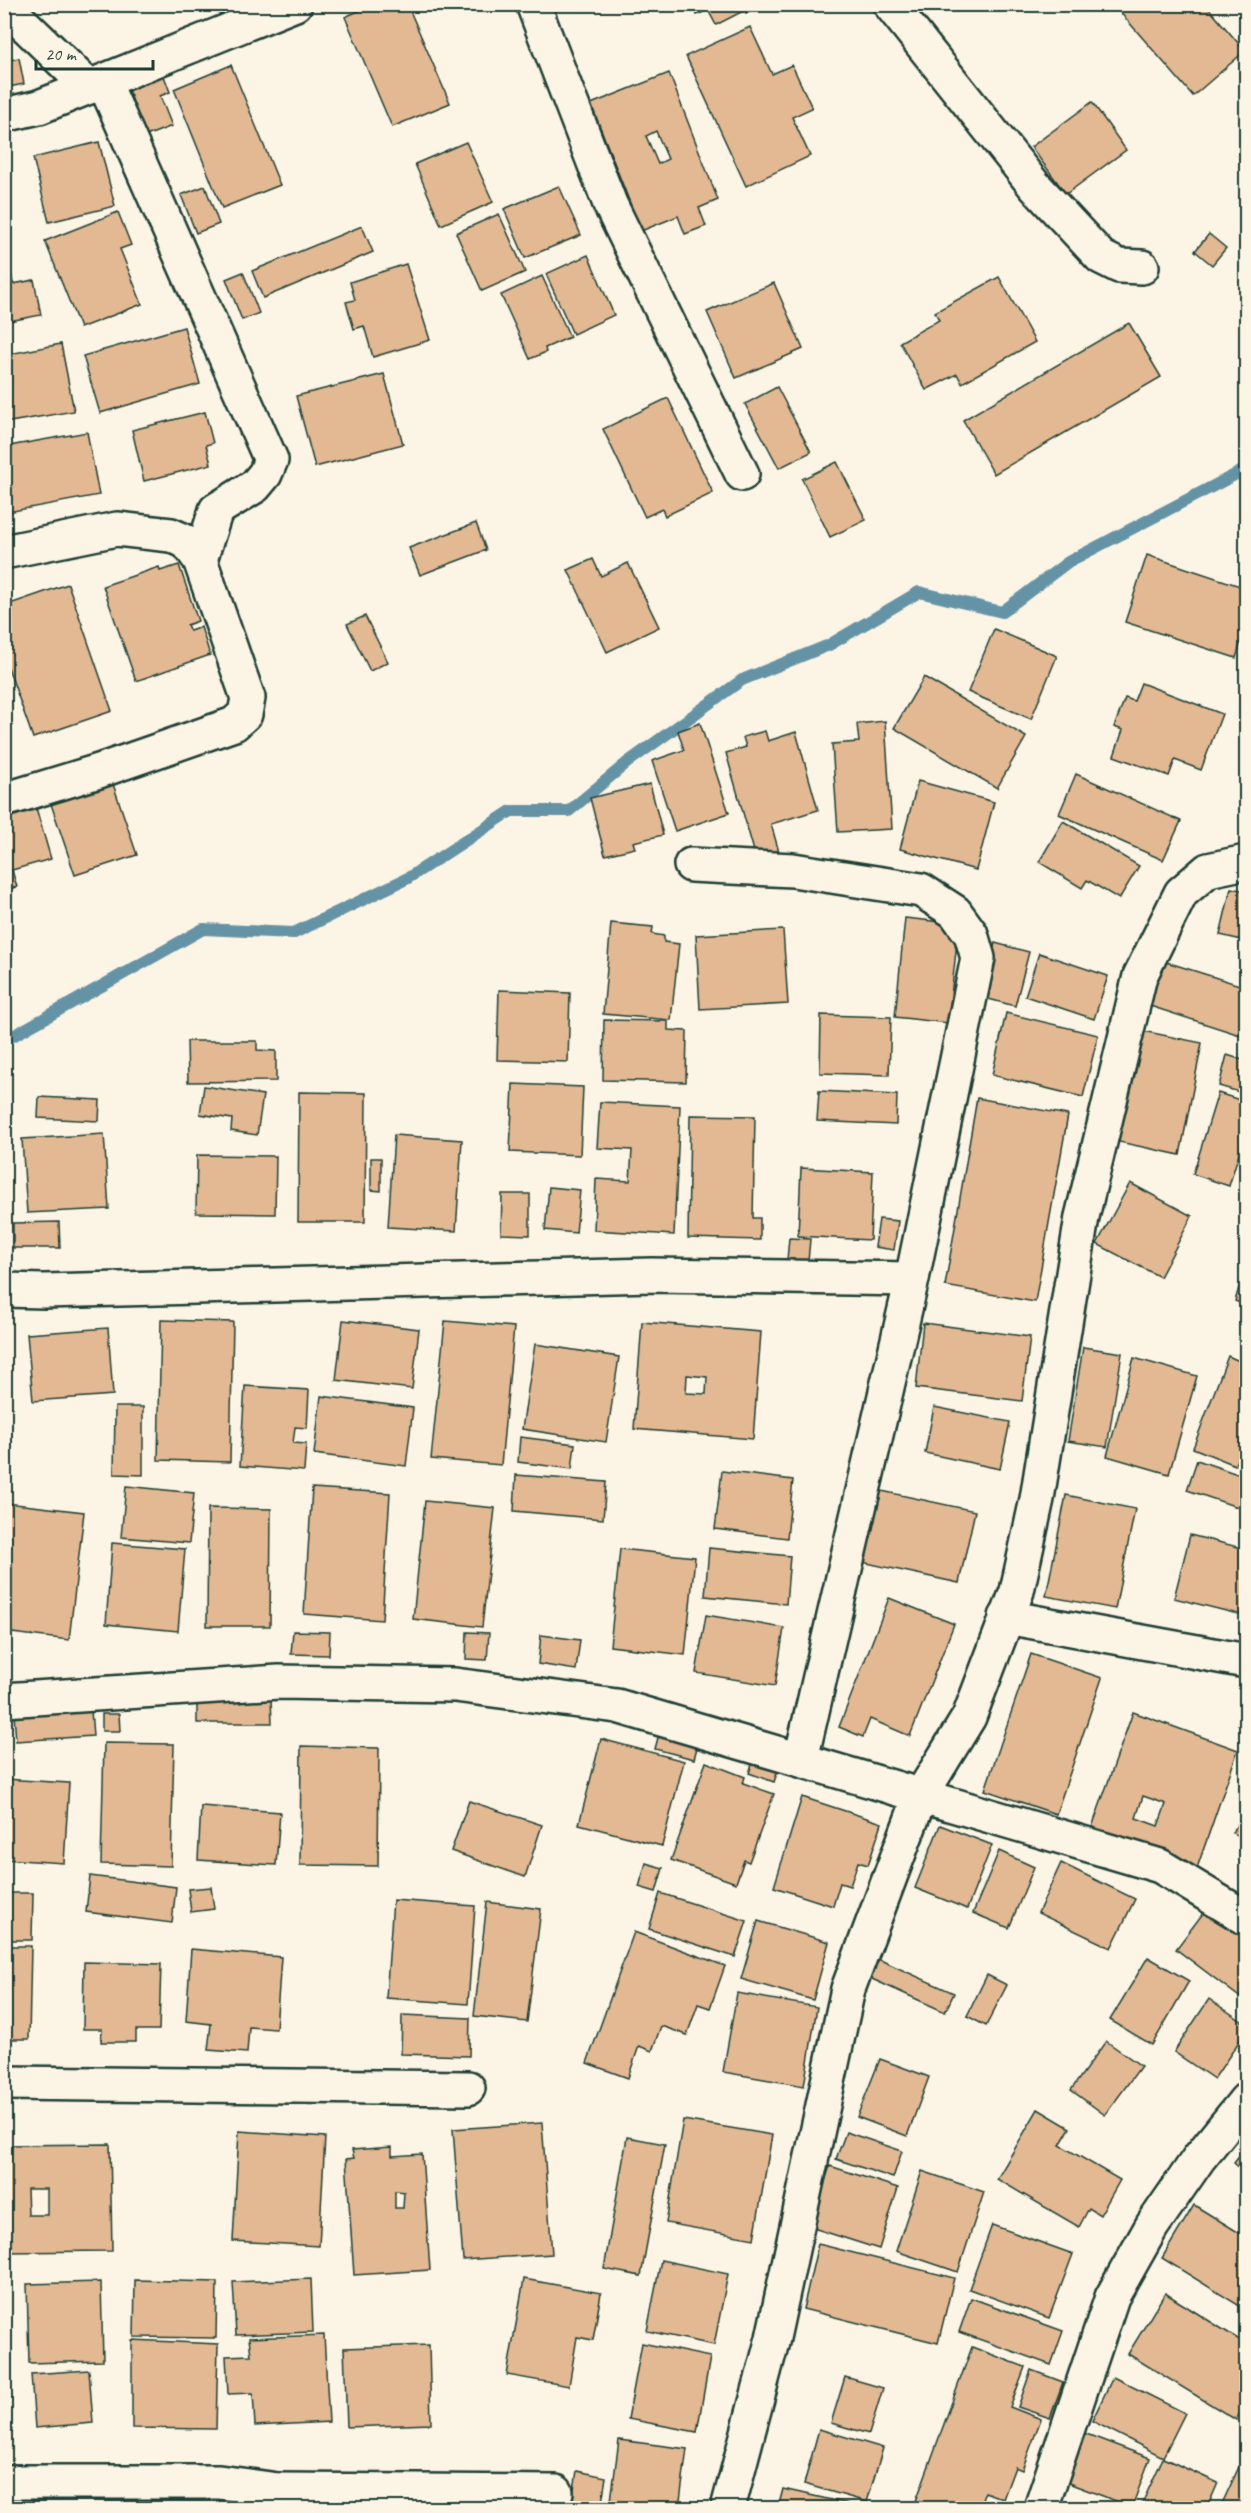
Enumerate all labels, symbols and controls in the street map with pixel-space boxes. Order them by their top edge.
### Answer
scale bar [36,33,153,71]
text: 20 m [45,43,78,65]

